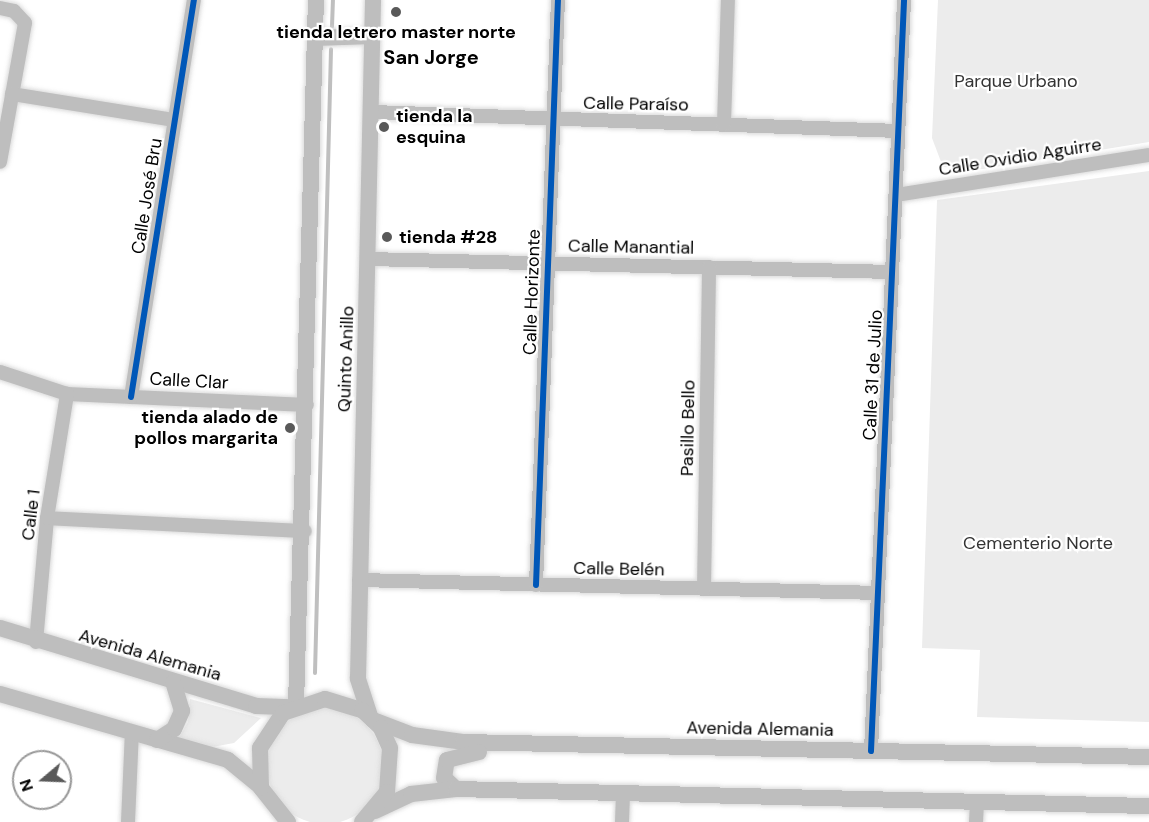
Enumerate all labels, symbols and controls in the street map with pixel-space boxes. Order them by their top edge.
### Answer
marker: tienda letrero master norte [389,5,403,19]
place label: tienda letrero master norte [276,21,516,43]
district label: San Jorge [383,45,479,69]
park label: Parque Urbano [954,70,1078,92]
street label: Calle Paraíso [583,92,689,116]
place label: tienda la esquina [396,106,473,148]
marker: tienda la esquina [377,120,391,134]
street label: Calle Ovidio Aguirre [937,133,1103,181]
street label: Calle José Bru [127,136,167,256]
place label: tienda #28 [399,226,497,248]
street label: Calle Horizonte [519,229,545,355]
marker: tienda #28 [380,230,394,244]
street label: Calle Manantial [568,235,694,259]
street label: Quinto Anillo [333,305,359,413]
street label: Calle 31 de Julio [859,309,887,441]
street label: Calle Clar [149,368,229,394]
street label: Pasillo Bello [676,380,700,476]
place label: tienda alado de pollos margarita [134,407,278,450]
marker: tienda alado de pollos margarita [283,421,297,435]
street label: Calle 1 [17,488,45,542]
park label: Cementerio Norte [963,532,1113,554]
street label: Calle Belén [573,557,665,581]
street label: Avenida Alemania [76,624,224,686]
street label: Avenida Alemania [686,717,834,741]
north arrow [12,750,72,810]
text: N [15,776,38,794]

